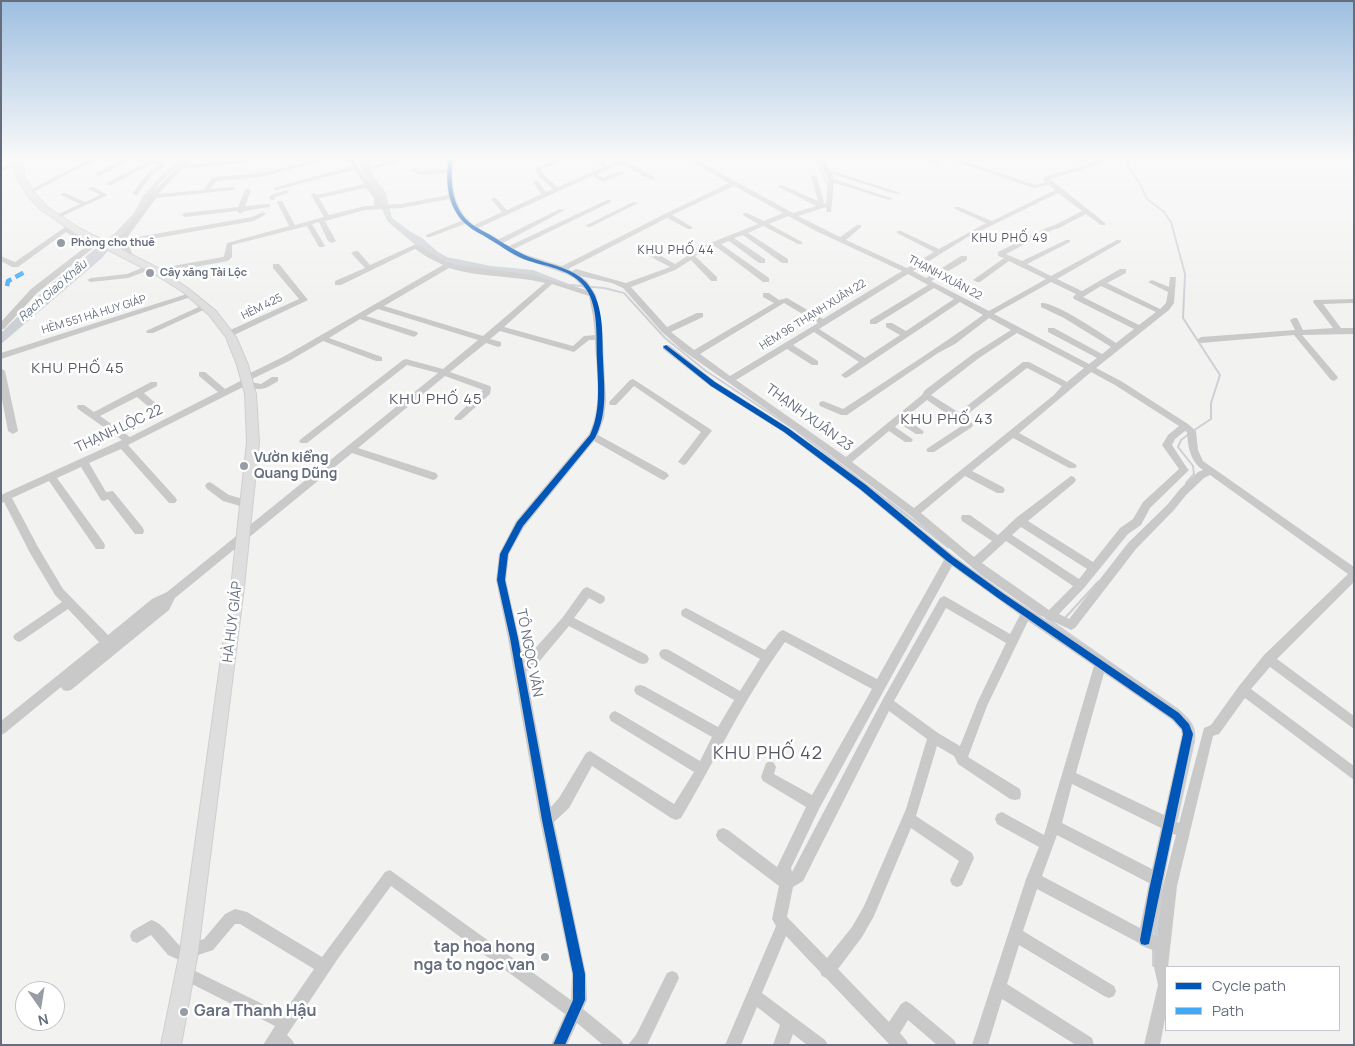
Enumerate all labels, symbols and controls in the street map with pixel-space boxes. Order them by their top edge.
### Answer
district label: KHU PHỐ 49 [970,232,1050,246]
place label: Phòng cho thuê [71,236,155,250]
marker: Phòng cho thuê [55,237,67,249]
district label: KHU PHỐ 44 [636,244,716,258]
street label: THẠNH XUÂN 22 [906,253,984,303]
water label: Rạch Giao Khẩu [16,257,90,325]
place label: Cây xăng Tài Lộc [160,266,247,280]
marker: Cây xăng Tài Lộc [144,267,156,279]
street label: HẺM 96 THẠNH XUÂN 22 [757,277,869,353]
street label: HẺM 425 [239,291,285,323]
street label: HẺM 551 HÀ HUY GIÁP [40,293,148,337]
district label: KHU PHỐ 45 [30,360,126,378]
street label: THẠNH XUÂN 23 [762,381,856,455]
district label: KHU PHỐ 45 [388,391,484,409]
street label: THẠNH LỘC 22 [73,401,165,457]
district label: KHU PHỐ 43 [899,411,995,429]
place label: Vườn kiểng Quang Dũng [254,450,337,482]
marker: Vườn kiểng Quang Dũng [238,460,250,472]
street label: HÀ HUY GIÁP [220,580,246,664]
street label: TÔ NGỌC VÂN [512,607,546,699]
district label: KHU PHỐ 42 [712,743,824,765]
place label: tap hoa hong nga to ngoc van [413,938,535,976]
marker: tap hoa hong nga to ngoc van [539,951,551,963]
legend [1165,966,1340,1031]
text: Cycle path [1212,975,1286,996]
north arrow [15,981,65,1031]
text: Path [1212,1000,1244,1021]
place label: Gara Thanh Hậu [194,1002,316,1022]
marker: Gara Thanh Hậu [178,1006,190,1018]
text: N [36,1010,50,1031]

